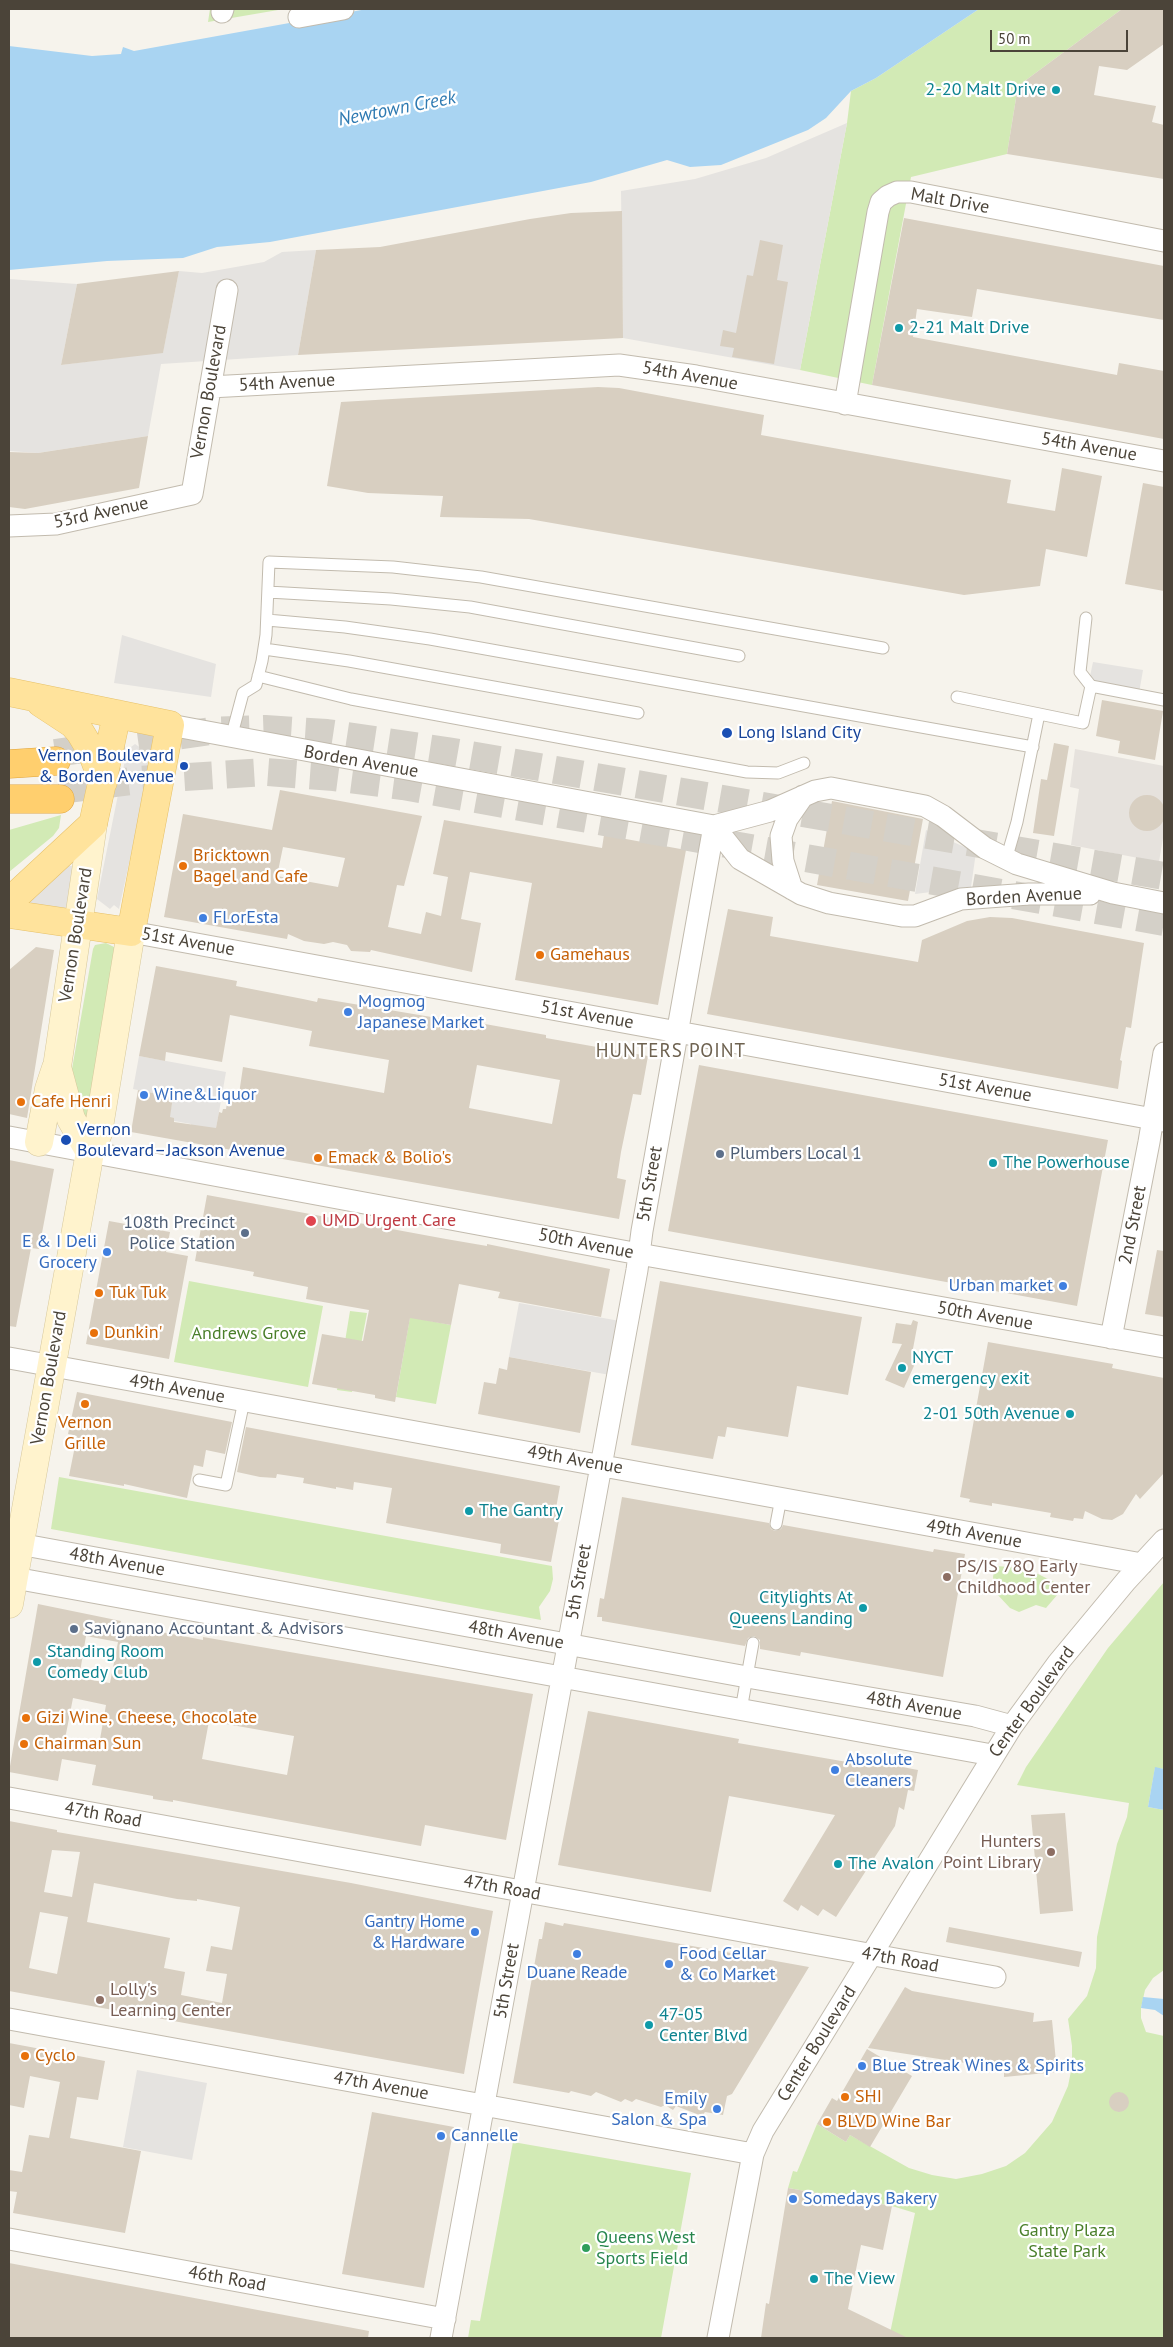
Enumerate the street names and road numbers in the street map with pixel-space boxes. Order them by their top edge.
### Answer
street label: Malt Drive [909,183,991,219]
street label: Vernon Boulevard [187,323,231,461]
street label: 54th Avenue [641,357,739,395]
street label: 54th Avenue [238,370,336,396]
street label: 54th Avenue [1040,428,1138,466]
street label: 53rd Avenue [52,492,150,534]
street label: Borden Avenue [302,741,420,783]
street label: Vernon Boulevard [55,866,97,1004]
street label: Borden Avenue [966,883,1082,911]
street label: 51st Avenue [140,923,236,961]
street label: 51st Avenue [539,996,635,1034]
street label: 51st Avenue [937,1069,1033,1107]
street label: 5th Street [633,1144,667,1224]
street label: 2nd Street [1115,1184,1151,1266]
street label: 50th Avenue [537,1224,635,1264]
street label: 50th Avenue [936,1297,1034,1335]
street label: Vernon Boulevard [27,1309,71,1447]
street label: 49th Avenue [128,1370,226,1408]
street label: 49th Avenue [526,1441,624,1479]
street label: 49th Avenue [925,1515,1023,1553]
street label: 5th Street [562,1542,596,1622]
street label: 48th Avenue [68,1543,166,1581]
street label: 48th Avenue [467,1616,565,1654]
street label: Center Boulevard [985,1642,1079,1762]
street label: 48th Avenue [865,1687,963,1725]
street label: 47th Road [63,1798,143,1832]
street label: 47th Road [462,1871,542,1905]
street label: 5th Street [490,1941,524,2021]
street label: 47th Road [860,1943,940,1977]
street label: Center Boulevard [773,1982,861,2106]
street label: 47th Avenue [332,2067,430,2105]
street label: 46th Road [186,2262,268,2296]

